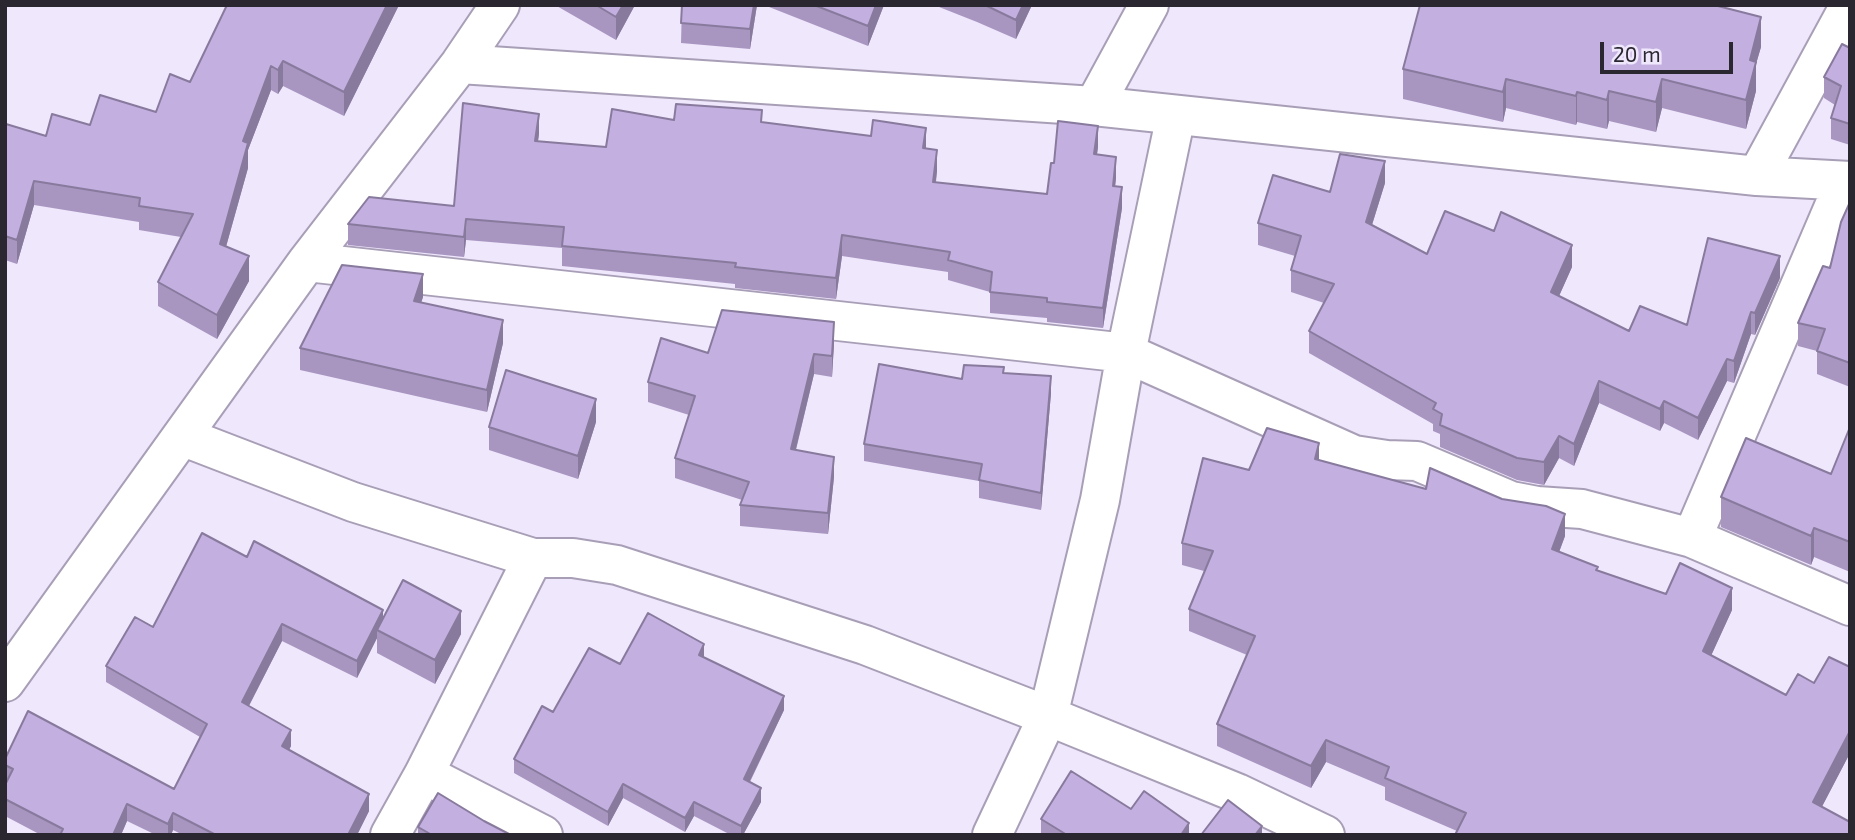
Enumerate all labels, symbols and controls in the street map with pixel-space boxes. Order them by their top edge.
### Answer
scale bar [1603,28,1736,72]
text: 20 m [1613,41,1661,66]

